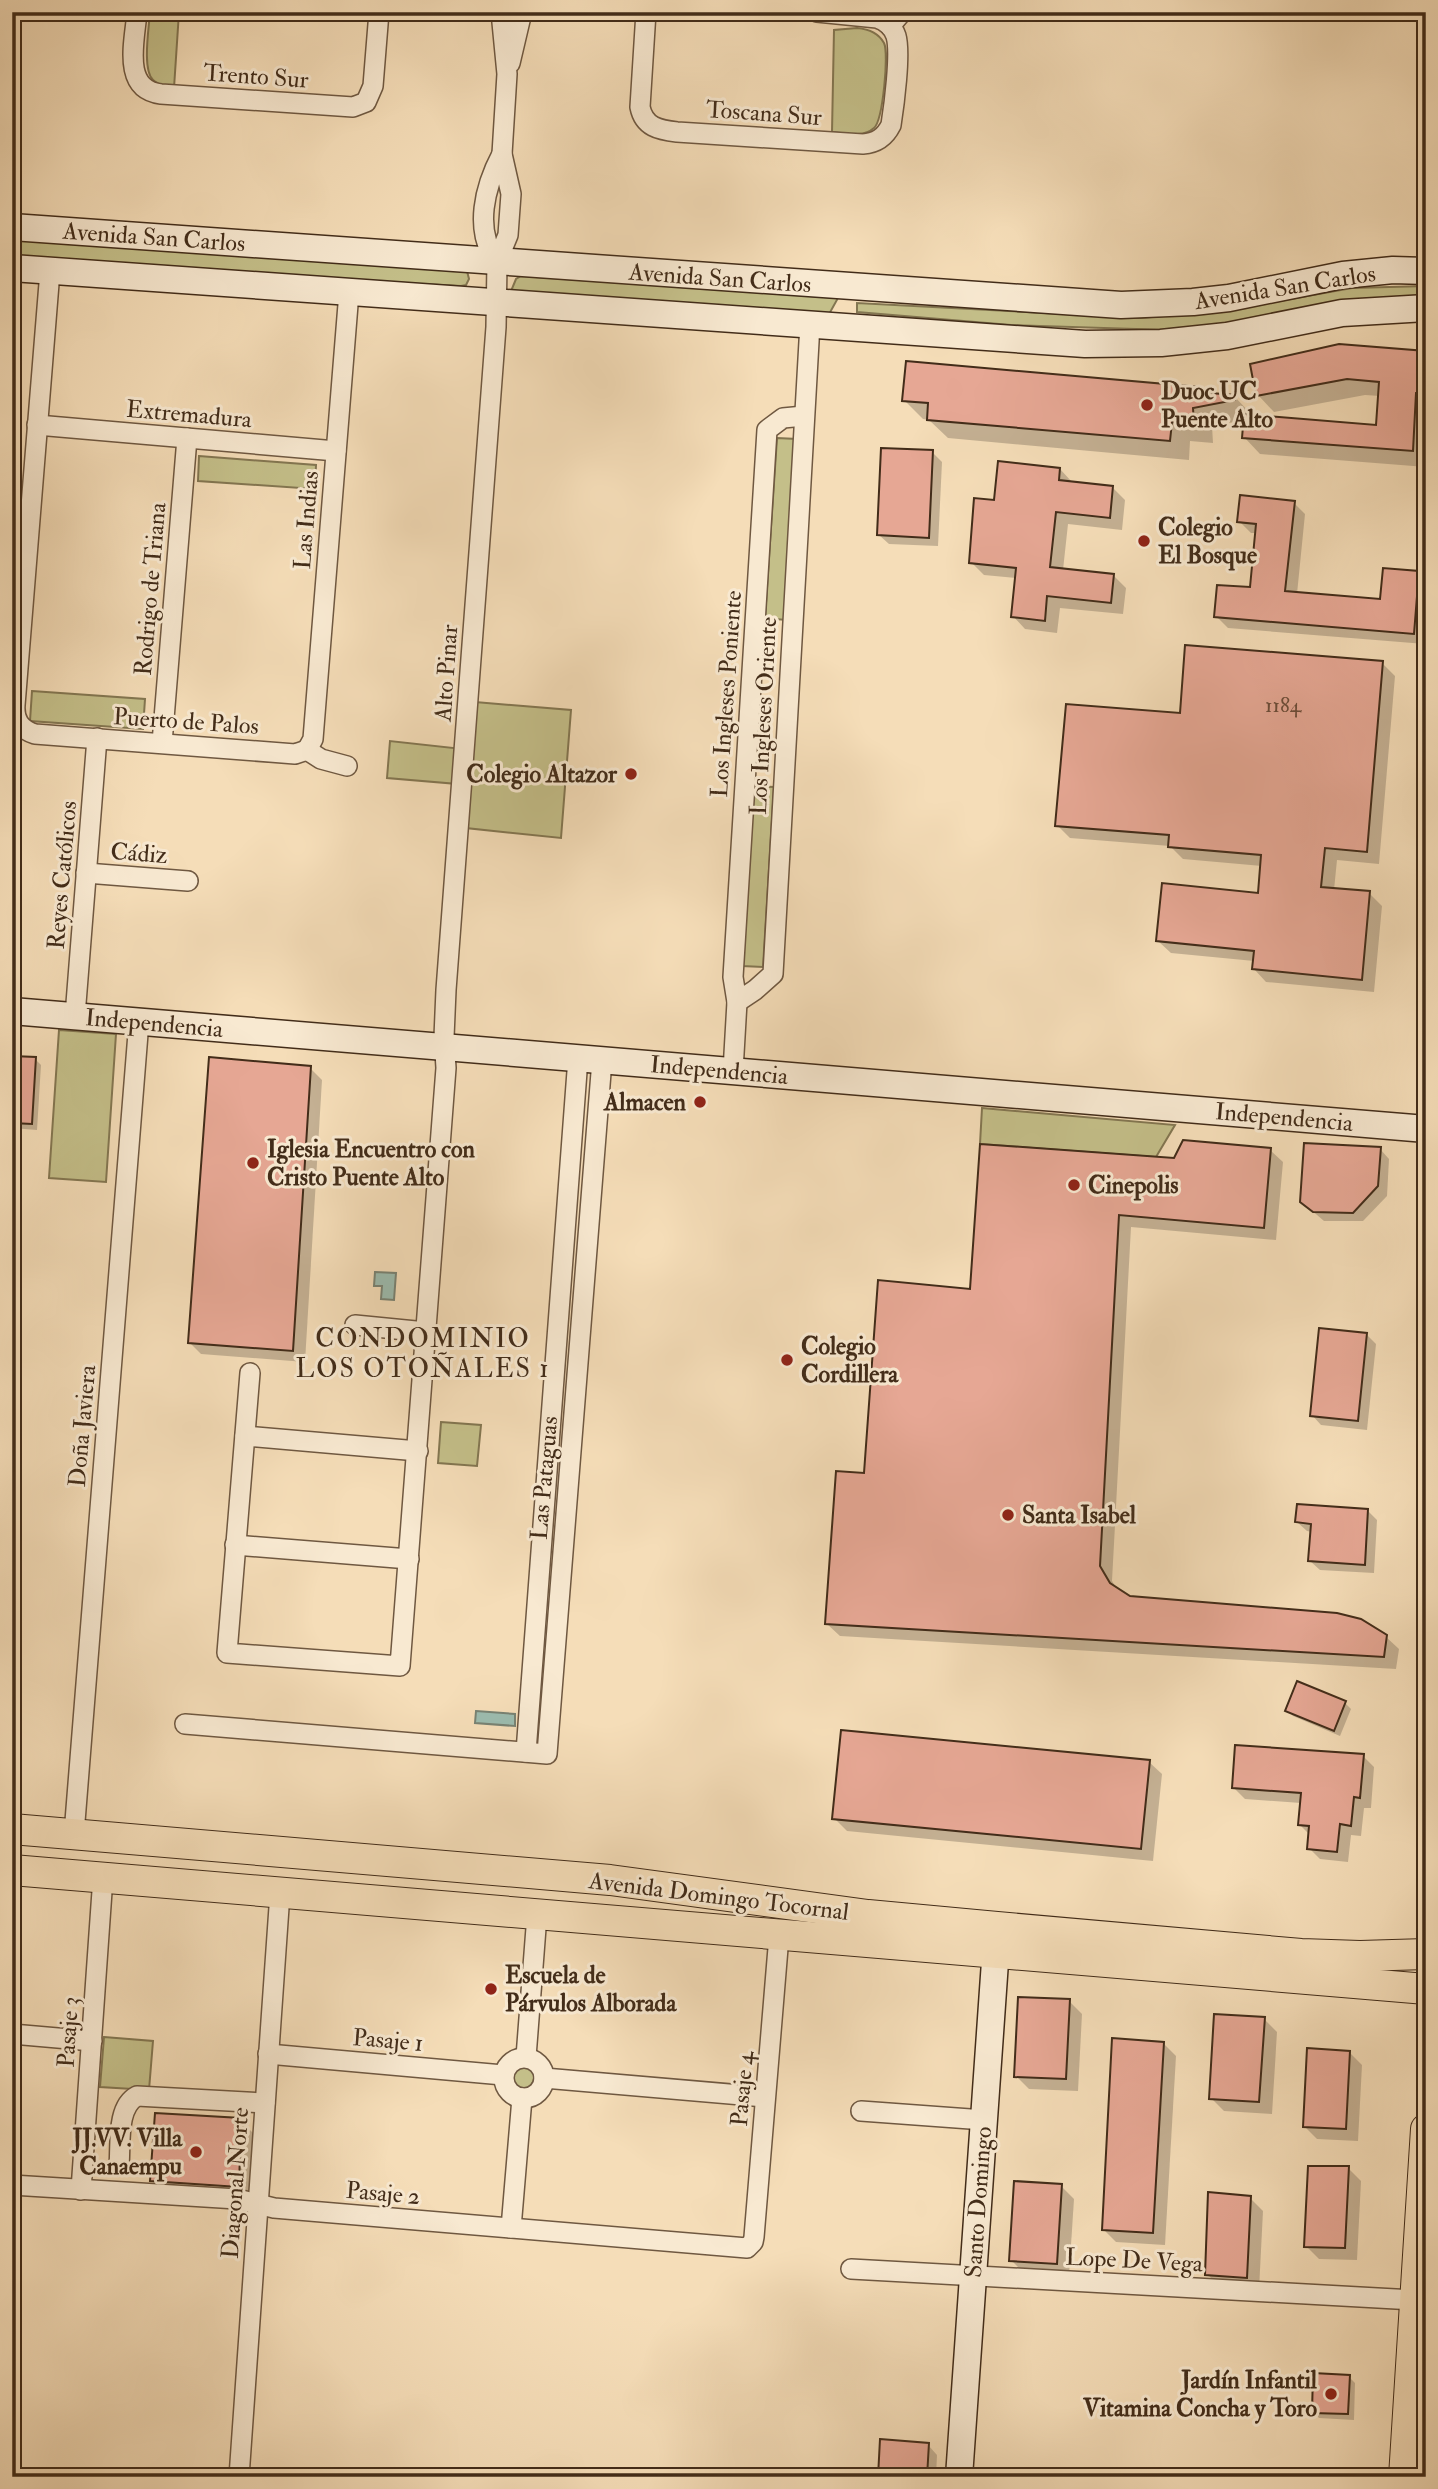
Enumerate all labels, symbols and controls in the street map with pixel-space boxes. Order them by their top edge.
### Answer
street label: Trento Sur [202,57,310,96]
street label: Toscana Sur [705,94,823,133]
street label: Avenida San Carlos [61,216,246,259]
street label: Avenida San Carlos [627,257,812,300]
street label: Avenida San Carlos [1191,258,1378,317]
place label: Duoc UC Puente Alto [1161,376,1274,435]
street label: Extremadura [125,394,254,436]
marker: Duoc UC Puente Alto [1139,397,1155,413]
street label: Las Indias [287,469,326,571]
street label: Rodrigo de Triana [127,500,174,677]
place label: Colegio El Bosque [1158,512,1257,571]
marker: Colegio El Bosque [1136,533,1152,549]
street label: Los Ingleses Poniente [704,589,749,799]
street label: Los Ingleses Oriente [743,616,784,816]
street label: Alto Pinar [428,623,465,724]
house number: 1184 [1265,692,1303,719]
street label: Puerto de Palos [112,701,260,742]
place label: Colegio Altazor [466,759,618,790]
marker: Colegio Altazor [623,766,639,782]
street label: Reyes Católicos [41,799,84,951]
street label: Cádiz [109,836,169,871]
street label: Independencia [84,1002,225,1045]
street label: Independencia [649,1049,790,1092]
place label: Almacen [603,1087,687,1118]
marker: Almacen [692,1094,708,1110]
street label: Independencia [1214,1096,1355,1139]
place label: Iglesia Encuentro con Cristo Puente Alto [267,1134,475,1193]
marker: Iglesia Encuentro con Cristo Puente Alto [245,1155,261,1171]
place label: Cinepolis [1088,1170,1179,1201]
marker: Cinepolis [1066,1177,1082,1193]
district label: CONDOMINIO LOS OTOÑALES 1 [295,1323,551,1385]
place label: Colegio Cordillera [801,1331,899,1390]
marker: Colegio Cordillera [779,1352,795,1368]
street label: Doña Javiera [62,1363,103,1488]
street label: Las Pataguas [524,1415,565,1541]
place label: Santa Isabel [1022,1500,1137,1531]
marker: Santa Isabel [1000,1507,1016,1523]
street label: Avenida Domingo Tocornal [586,1865,851,1928]
place label: Escuela de Párvulos Alborada [505,1960,677,2019]
marker: Escuela de Párvulos Alborada [483,1981,499,1997]
street label: Pasaje 3 [51,1995,86,2069]
street label: Pasaje 1 [351,2022,424,2059]
street label: Pasaje 4 [724,2049,761,2128]
street label: Diagonal Norte [215,2106,256,2260]
place label: JJ.VV. Villa Canaempu [72,2123,183,2182]
street label: Santo Domingo [958,2125,999,2279]
marker: JJ.VV. Villa Canaempu [188,2144,204,2160]
street label: Pasaje 2 [345,2175,421,2212]
street label: Lope De Vega [1064,2241,1205,2280]
place label: Jardín Infantil Vitamina Concha y Toro [1082,2365,1318,2424]
marker: Jardín Infantil Vitamina Concha y Toro [1323,2386,1339,2402]

